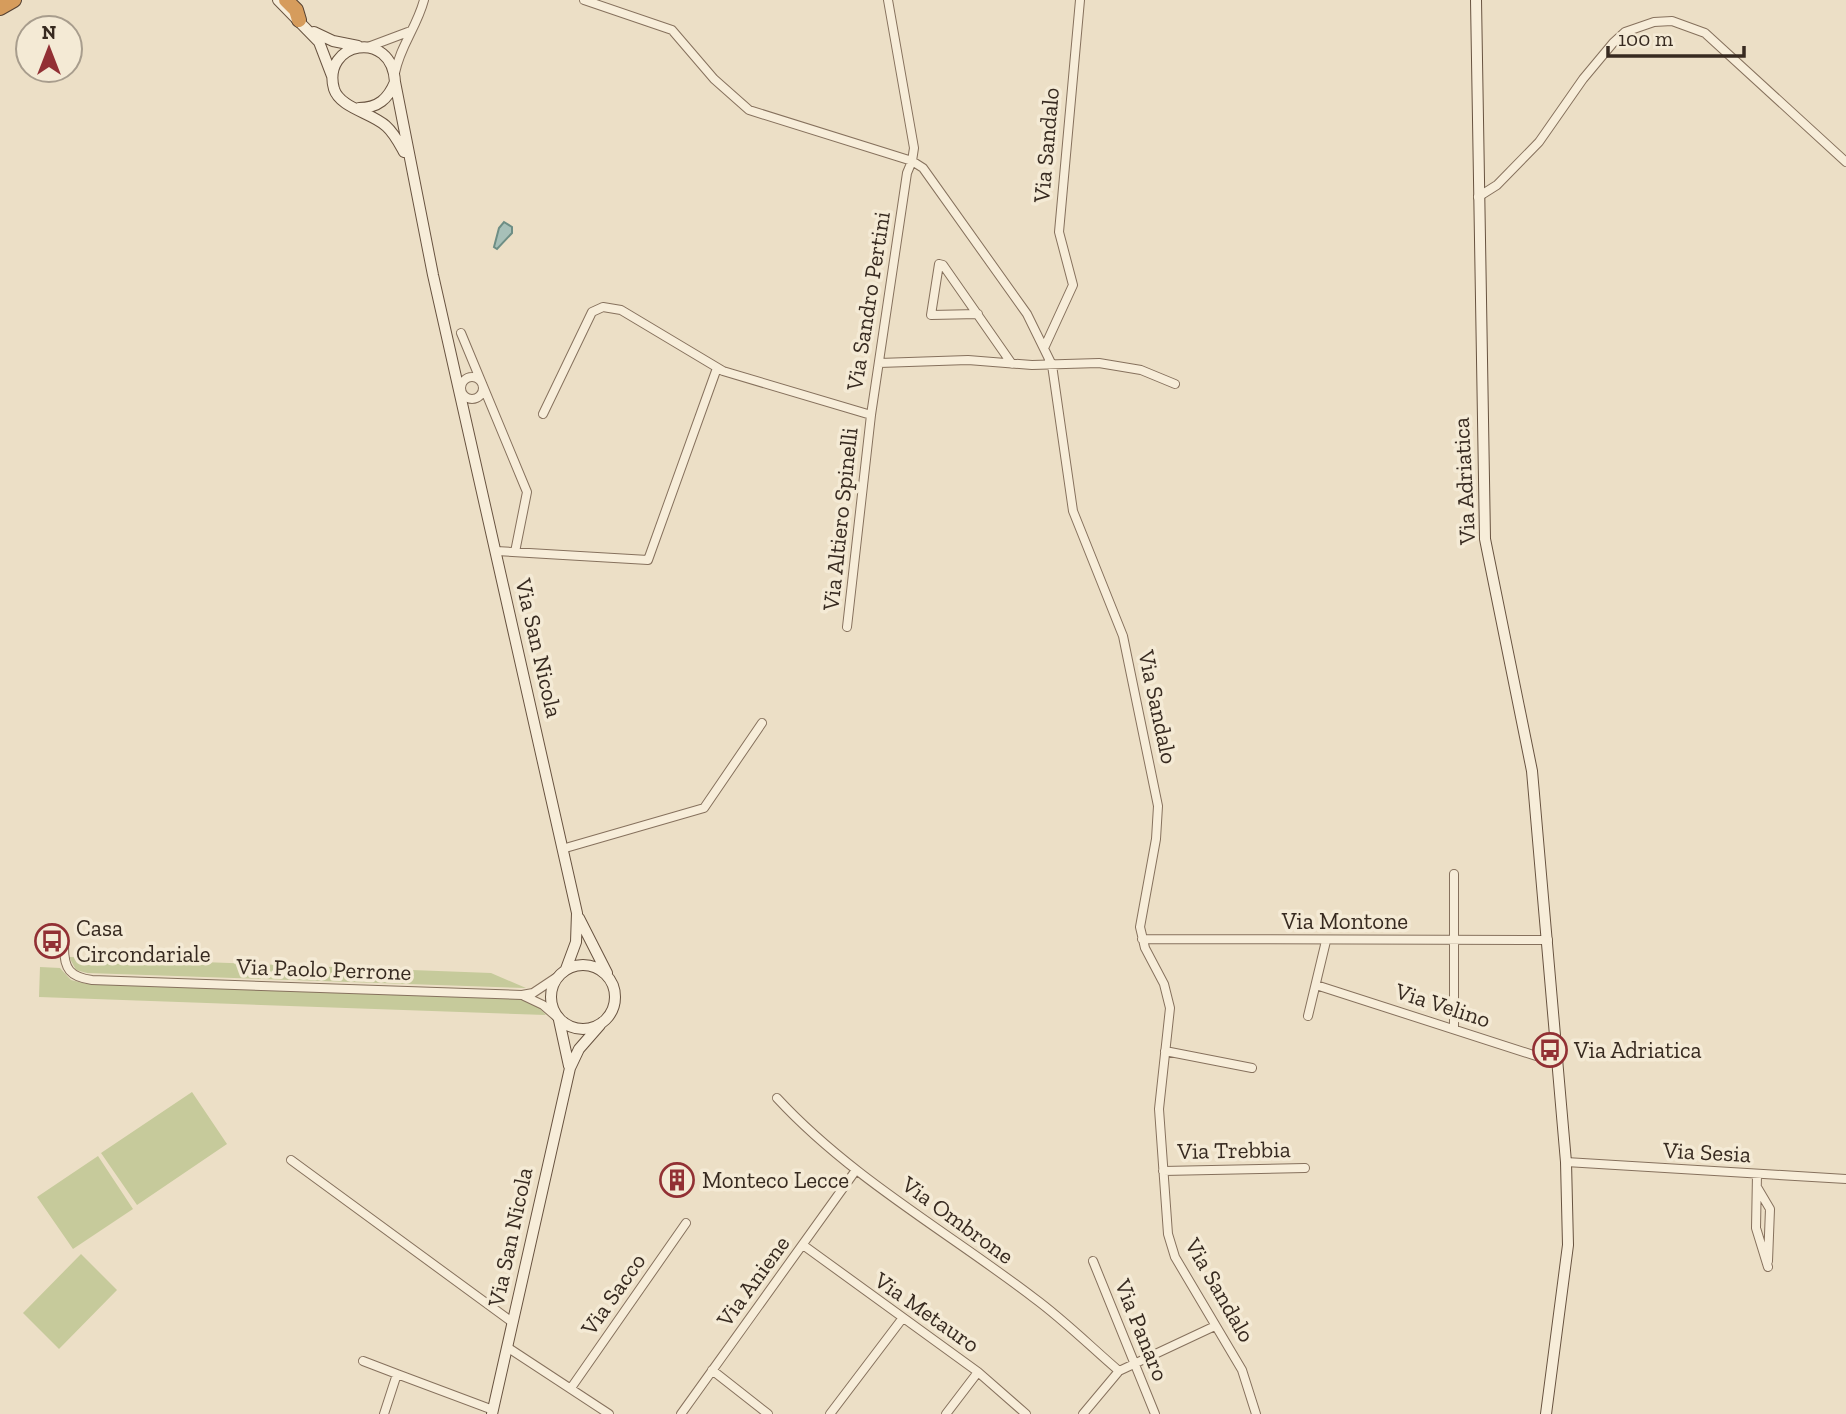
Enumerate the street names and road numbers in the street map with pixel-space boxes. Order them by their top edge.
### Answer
street label: Via Sandalo [1027,86,1065,205]
street label: Via Sandro Pertini [840,210,896,393]
street label: Via Adriatica [1447,417,1481,546]
street label: Via Altiero Spinelli [816,426,864,613]
street label: Via San Nicola [509,575,569,720]
street label: Via Sandalo [1132,647,1184,766]
street label: Via Montone [1281,907,1408,935]
street label: Via Paolo Perrone [235,952,412,986]
street label: Via Velino [1391,976,1494,1033]
street label: Via Trebbia [1176,1135,1291,1165]
street label: Via Sesia [1661,1136,1752,1168]
street label: Via San Nicola [481,1165,538,1310]
street label: Via Ombrone [896,1169,1019,1270]
street label: Via Aniene [710,1230,795,1333]
street label: Via Sandalo [1179,1232,1261,1347]
street label: Via Sacco [574,1248,651,1341]
street label: Via Metauro [868,1265,985,1358]
street label: Via Panaro [1109,1274,1175,1385]

